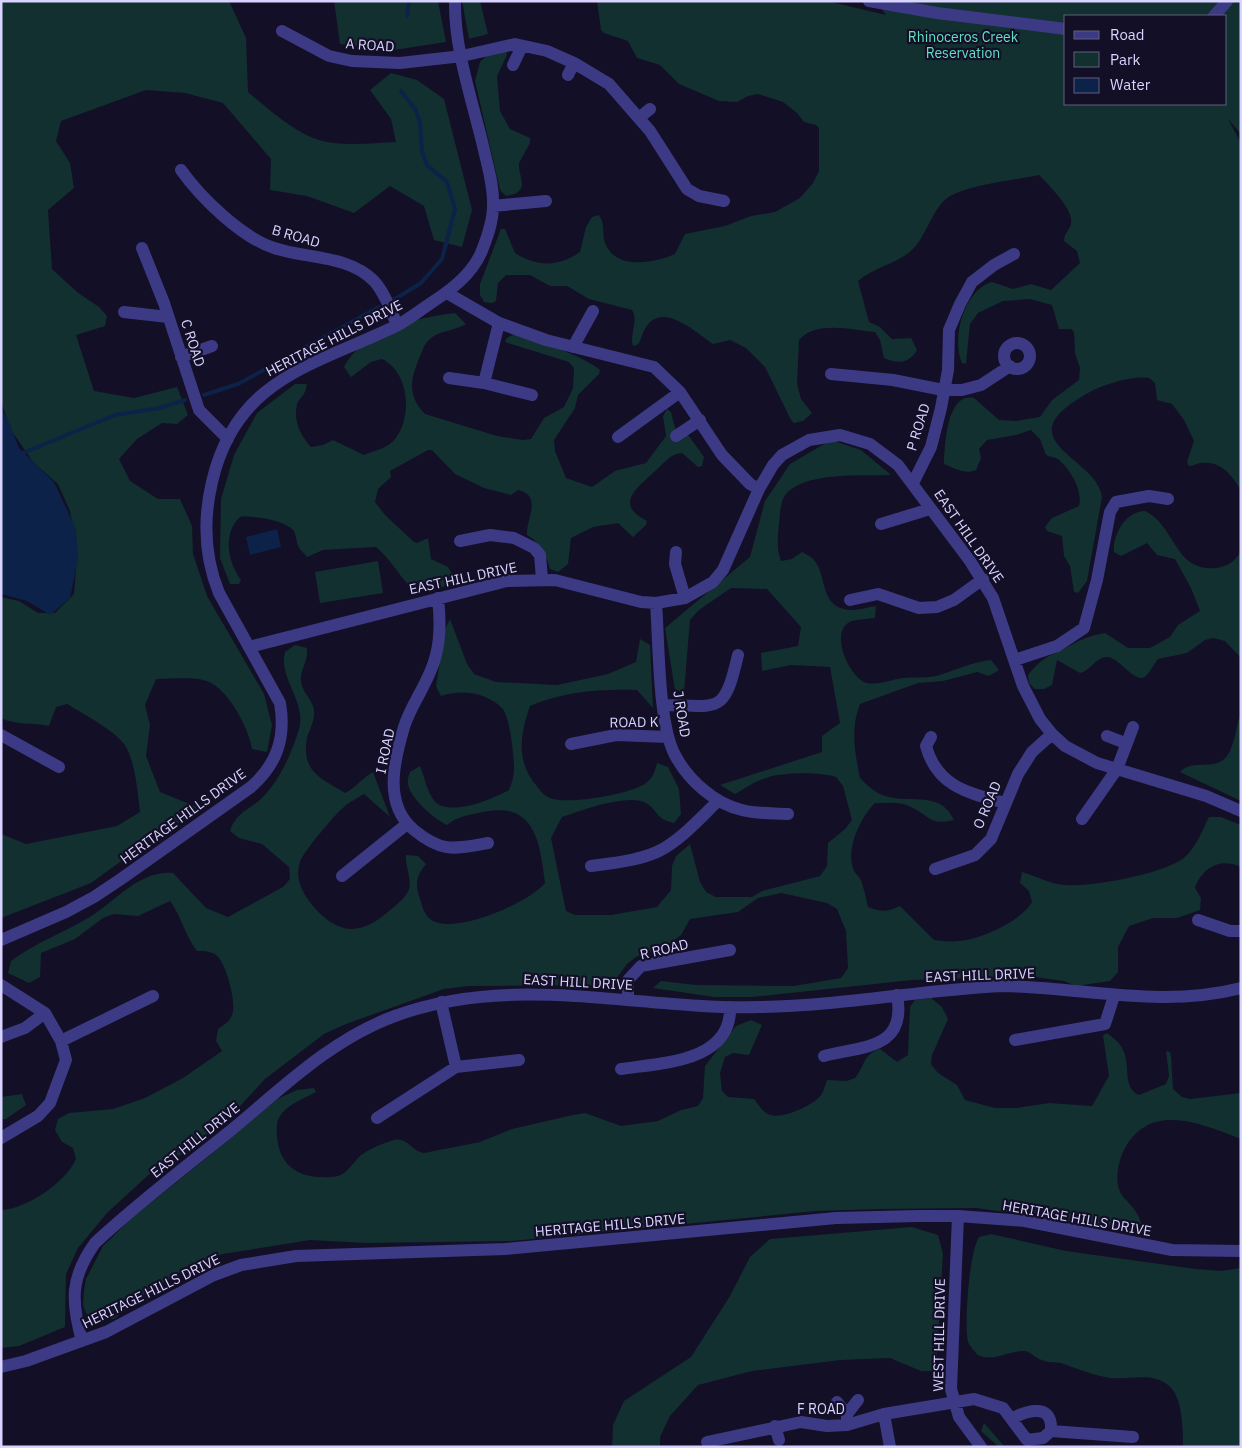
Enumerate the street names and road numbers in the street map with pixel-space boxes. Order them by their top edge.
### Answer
street label: A ROAD [345,34,395,56]
street label: B ROAD [270,221,322,251]
street label: HERITAGE HILLS DRIVE [263,296,405,380]
street label: C ROAD [177,317,209,369]
street label: P ROAD [902,401,934,453]
street label: EAST HILL DRIVE [930,486,1008,586]
street label: EAST HILL DRIVE [407,558,519,598]
street label: J ROAD [669,689,695,739]
street label: ROAD K [609,713,659,731]
street label: I ROAD [371,727,399,775]
street label: HERITAGE HILLS DRIVE [117,764,249,868]
street label: O ROAD [969,778,1005,832]
street label: R ROAD [638,935,690,963]
street label: EAST HILL DRIVE [925,964,1035,986]
street label: EAST HILL DRIVE [523,970,633,994]
street label: EAST HILL DRIVE [147,1098,243,1182]
street label: HERITAGE HILLS DRIVE [1001,1196,1153,1240]
street label: HERITAGE HILLS DRIVE [534,1209,686,1241]
street label: HERITAGE HILLS DRIVE [79,1250,223,1332]
street label: WEST HILL DRIVE [929,1278,949,1392]
street label: F ROAD [797,1400,845,1418]

